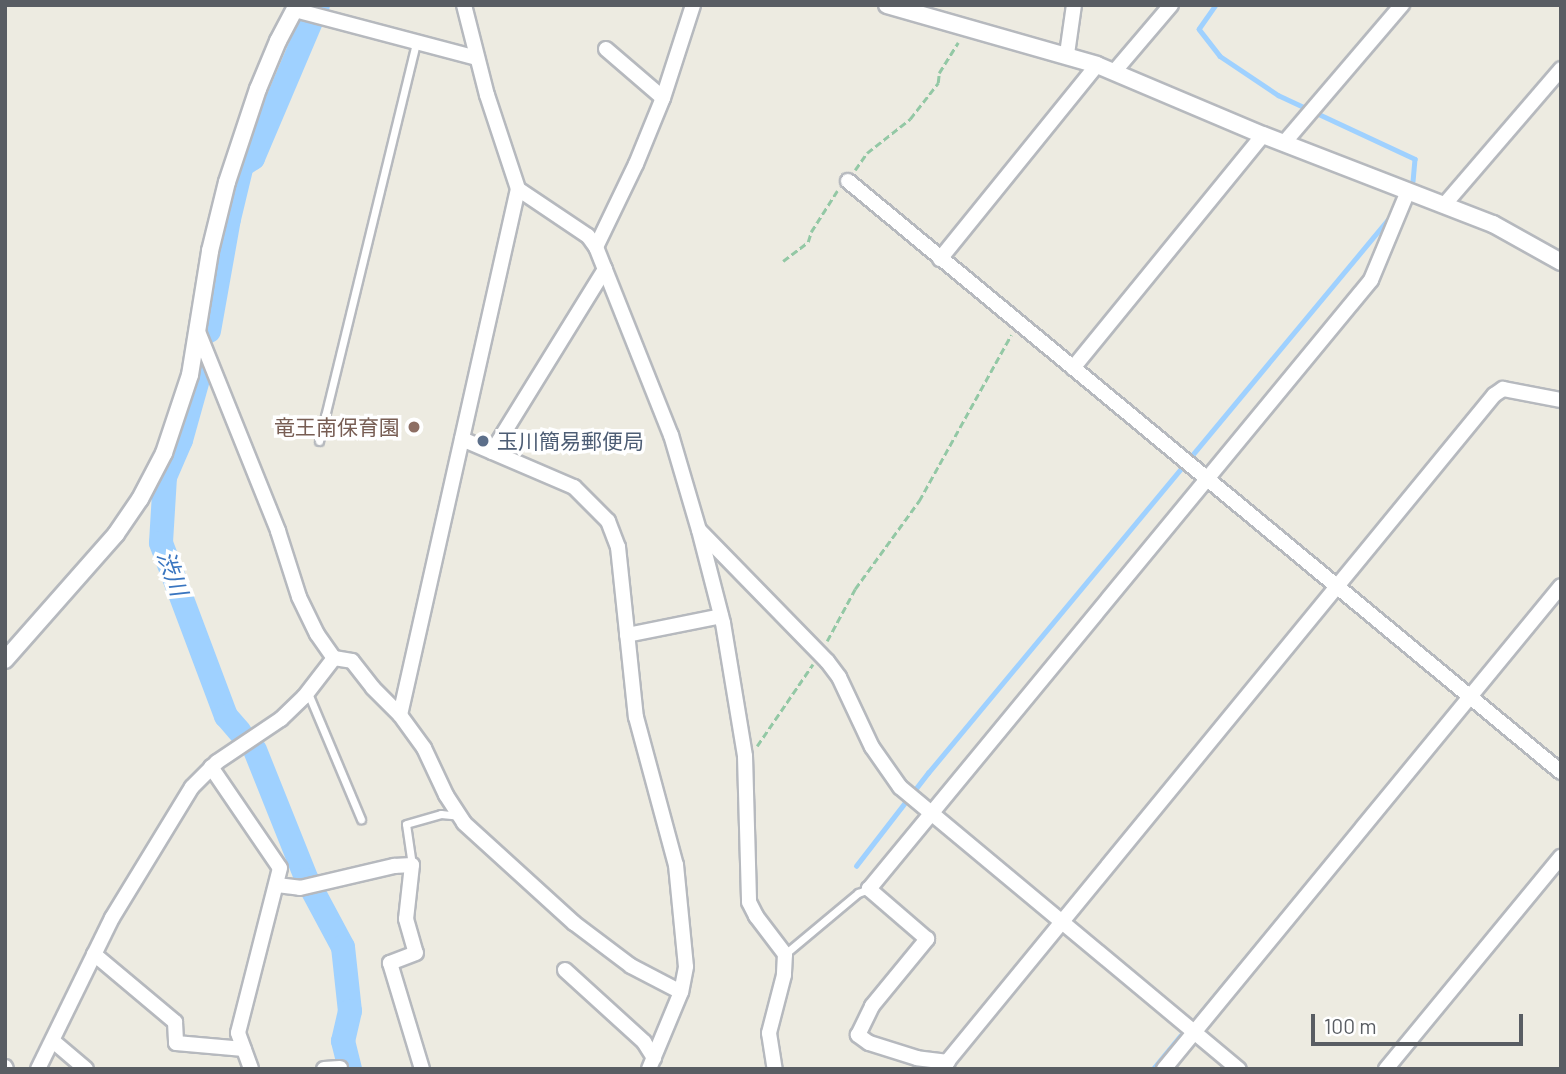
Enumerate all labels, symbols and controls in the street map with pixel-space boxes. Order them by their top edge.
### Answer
place label: 竜王南保育園 [274,414,400,440]
marker: 竜王南保育園 [406,419,422,435]
place label: 玉川簡易郵便局 [497,428,644,454]
marker: 玉川簡易郵便局 [475,433,491,449]
water label: 渋川 [152,547,194,599]
scale bar [1314,1000,1526,1044]
text: 100 m [1324,1013,1377,1038]

